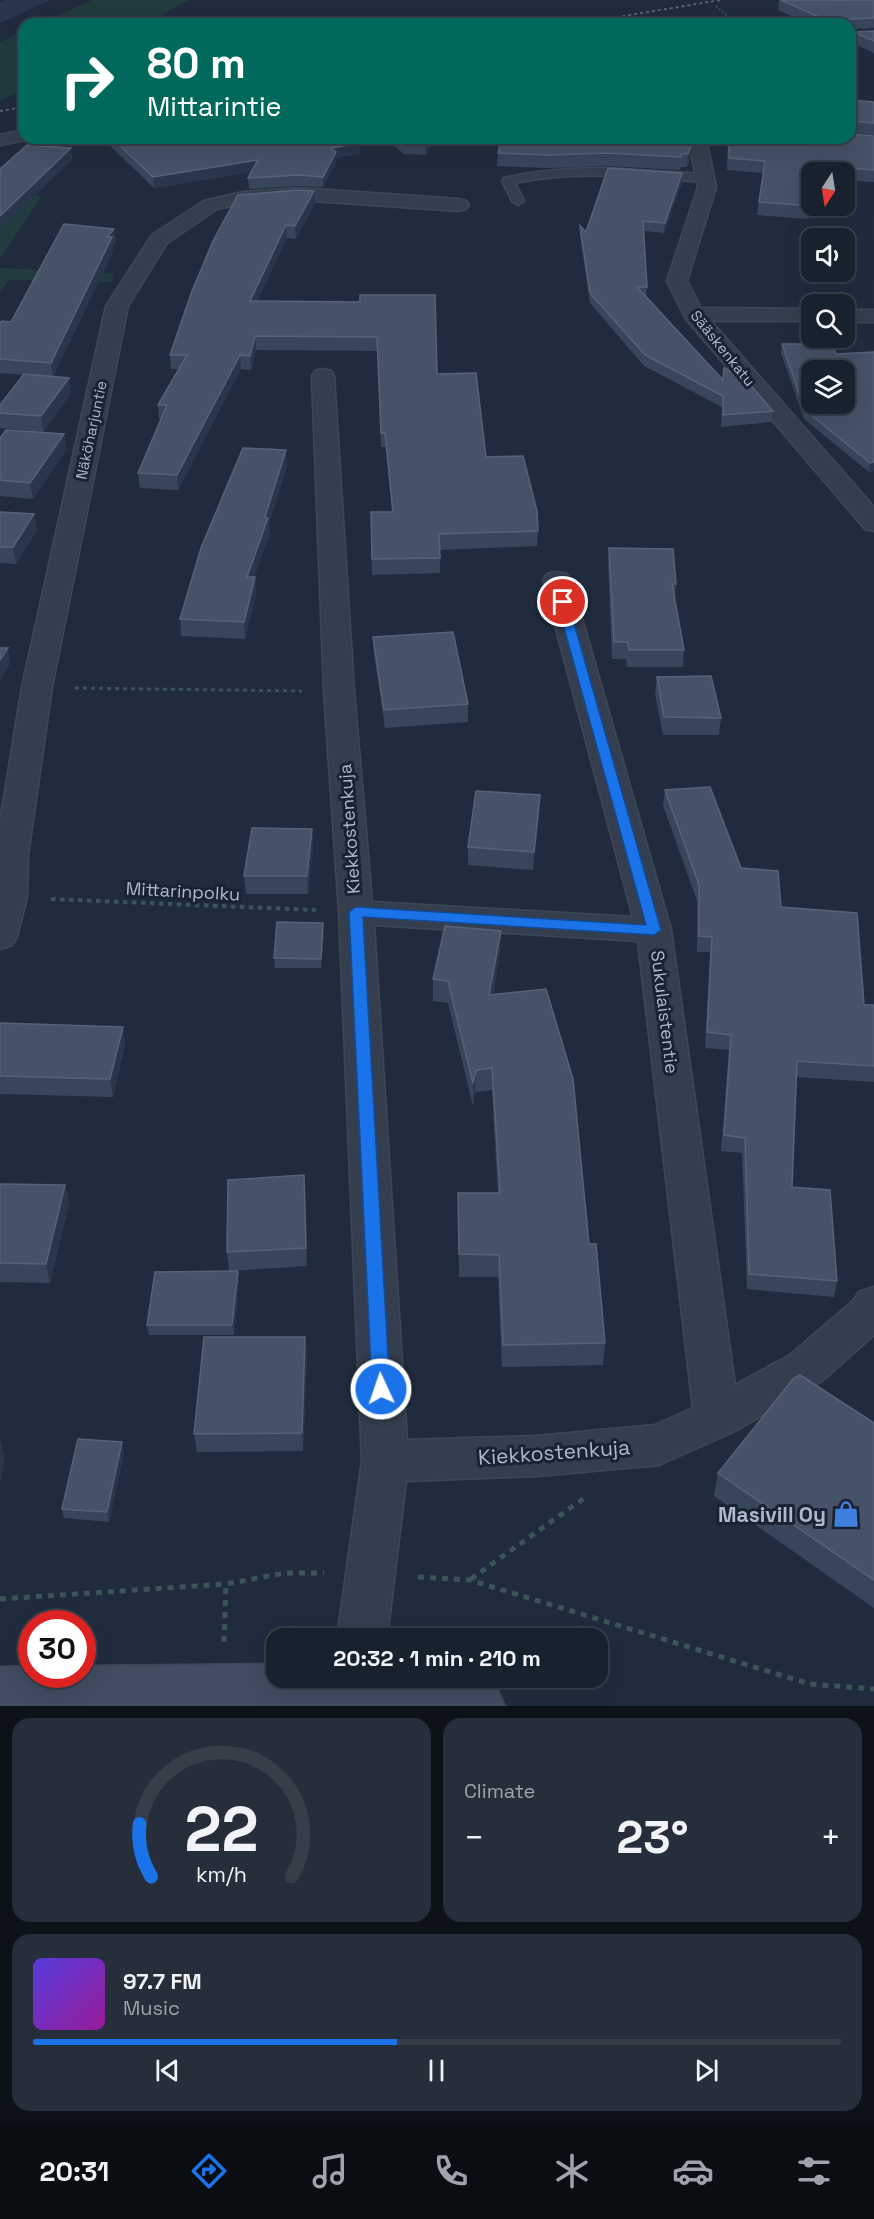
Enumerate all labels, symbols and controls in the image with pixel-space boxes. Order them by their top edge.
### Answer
text: 80 m [147,37,246,90]
icon: right [48,42,126,120]
text: Mittarintie [147,89,282,124]
north arrow [801,162,855,216]
map controls [801,162,855,414]
button: sound [801,228,855,282]
button: search [801,294,855,348]
street label: Sääskenkatu [687,306,759,390]
button: layers [801,360,855,414]
street label: Näköharjuntie [71,379,111,481]
pin [537,576,588,627]
icon: arrive [546,585,579,618]
street label: Kiekkostenkuja [333,763,365,895]
street label: Mittarinpolku [125,877,241,905]
street label: Sukulaistentie [646,949,684,1075]
position arrow [349,1357,413,1421]
street label: Kiekkostenkuja [477,1433,631,1471]
shop icon: Masivill Oy [831,1499,861,1529]
place label: Masivill Oy [718,1501,826,1528]
speed limit sign: 30 [18,1610,96,1688]
text: 20:32 · 1 min · 210 m [333,1644,541,1672]
text: Climate [464,1778,535,1804]
text: 22 [184,1790,259,1869]
text: 23° [617,1809,688,1866]
text: − [464,1817,484,1859]
text: + [821,1817,841,1859]
text: km/h [196,1861,247,1888]
text: 97.7 FM [123,1967,202,1995]
text: Music [123,1995,180,2021]
icon: previous [151,2054,184,2087]
icon: pause [420,2054,453,2087]
icon: next [690,2054,723,2087]
icon: directions [188,2150,230,2192]
icon: music [309,2150,351,2192]
icon: phone [430,2150,472,2192]
icon: climate [551,2150,593,2192]
icon: car [672,2150,714,2192]
icon: filters [793,2150,835,2192]
text: 20:31 [39,2154,109,2189]

